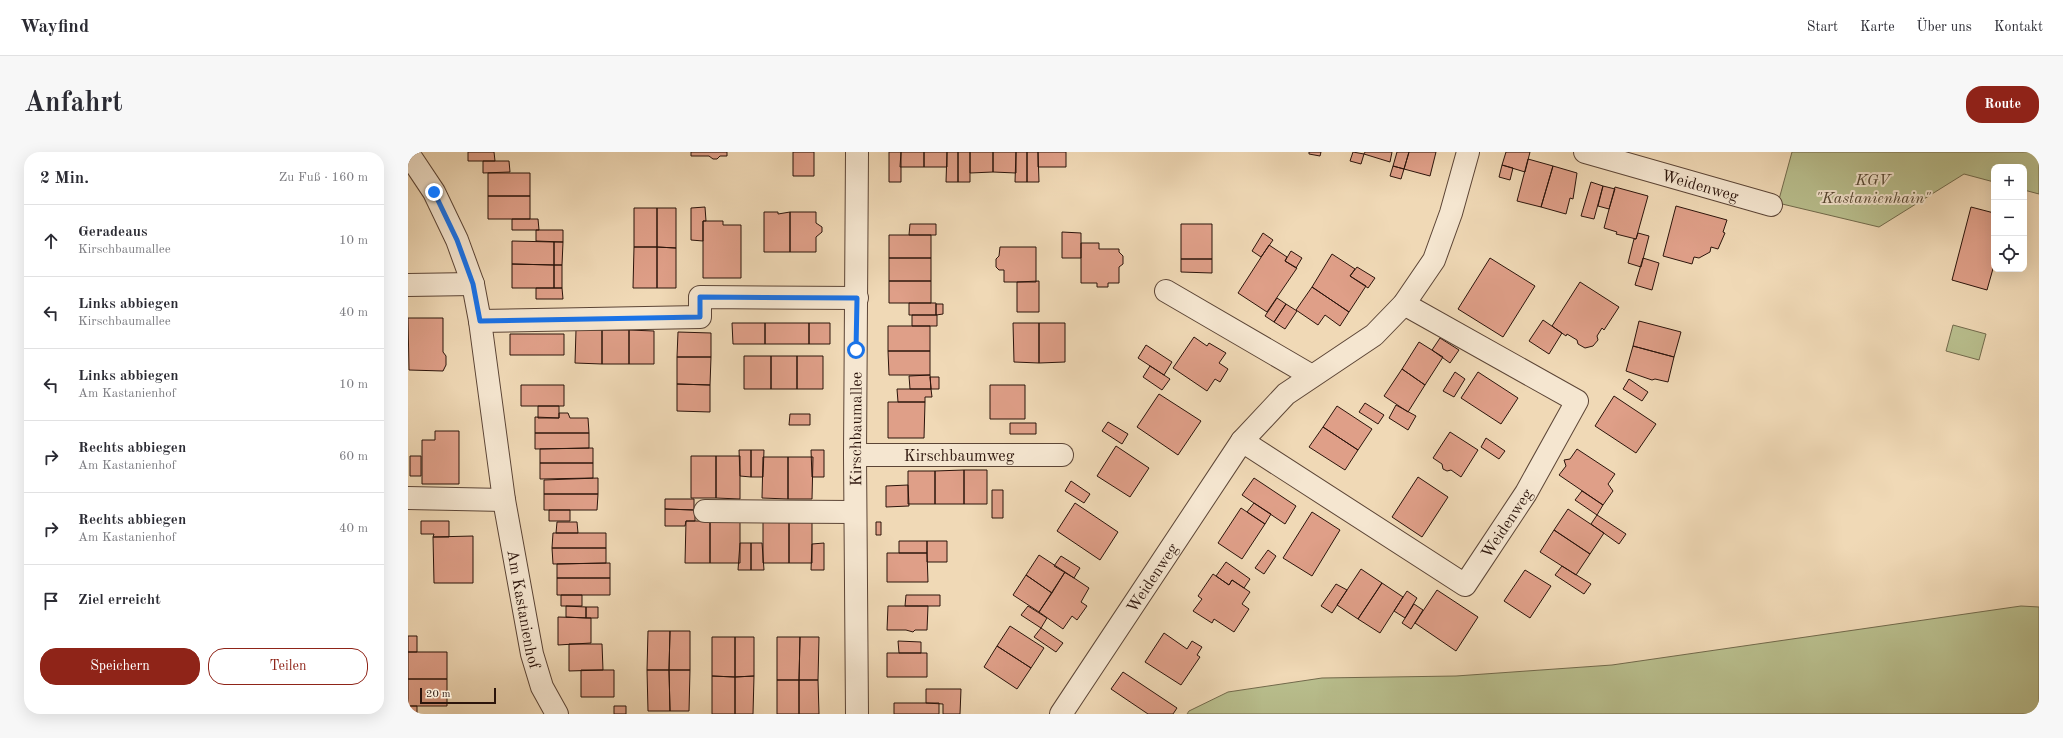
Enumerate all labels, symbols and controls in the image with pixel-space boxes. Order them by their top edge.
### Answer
text: Wayfind [20,18,89,37]
text: Start [1807,20,1838,34]
text: Karte [1860,20,1895,34]
text: Über uns [1917,20,1972,34]
text: Kontakt [1994,20,2043,34]
button: Route [1966,86,2039,123]
text: Anfahrt [24,90,123,118]
map controls [1991,164,2027,272]
button: + [1991,164,2027,200]
street label: Weidenweg [1660,168,1741,205]
text: 2 Min. [40,170,89,187]
text: Zu Fuß · 160 m [279,171,368,184]
park label: KGV "Kastanienhain" [1815,173,1931,207]
route end [425,183,443,201]
button: − [1991,200,2027,236]
text: Geradeaus [78,225,147,240]
icon: ahead [40,230,62,252]
text: 10 m [339,234,368,247]
button: locate [1991,236,2027,272]
text: Kirschbaumallee [78,243,171,256]
text: Links abbiegen [78,297,179,312]
icon: left [40,302,62,324]
text: 40 m [339,306,368,319]
text: Kirschbaumallee [78,315,171,328]
route start [847,341,865,359]
text: Links abbiegen [78,369,179,384]
street label: Kirschbaumallee [849,372,866,486]
icon: left [40,374,62,396]
text: 10 m [339,378,368,391]
text: Am Kastanienhof [78,387,176,400]
text: Rechts abbiegen [78,441,186,456]
icon: right [40,446,62,468]
street label: Kirschbaumweg [904,449,1015,465]
text: 60 m [339,450,368,463]
text: Am Kastanienhof [78,459,176,472]
street label: Weidenweg [1479,486,1537,561]
text: Rechts abbiegen [78,513,186,528]
icon: right [40,518,62,540]
text: 40 m [339,522,368,535]
text: Am Kastanienhof [78,531,176,544]
street label: Weidenweg [1125,541,1182,616]
street label: Am Kastanienhof [503,549,542,672]
icon: arrive [40,590,62,612]
text: Ziel erreicht [78,593,161,608]
button: Speichern [40,648,200,685]
button: Teilen [208,648,368,685]
scale bar [420,686,496,705]
text: 20 m [426,689,451,700]

